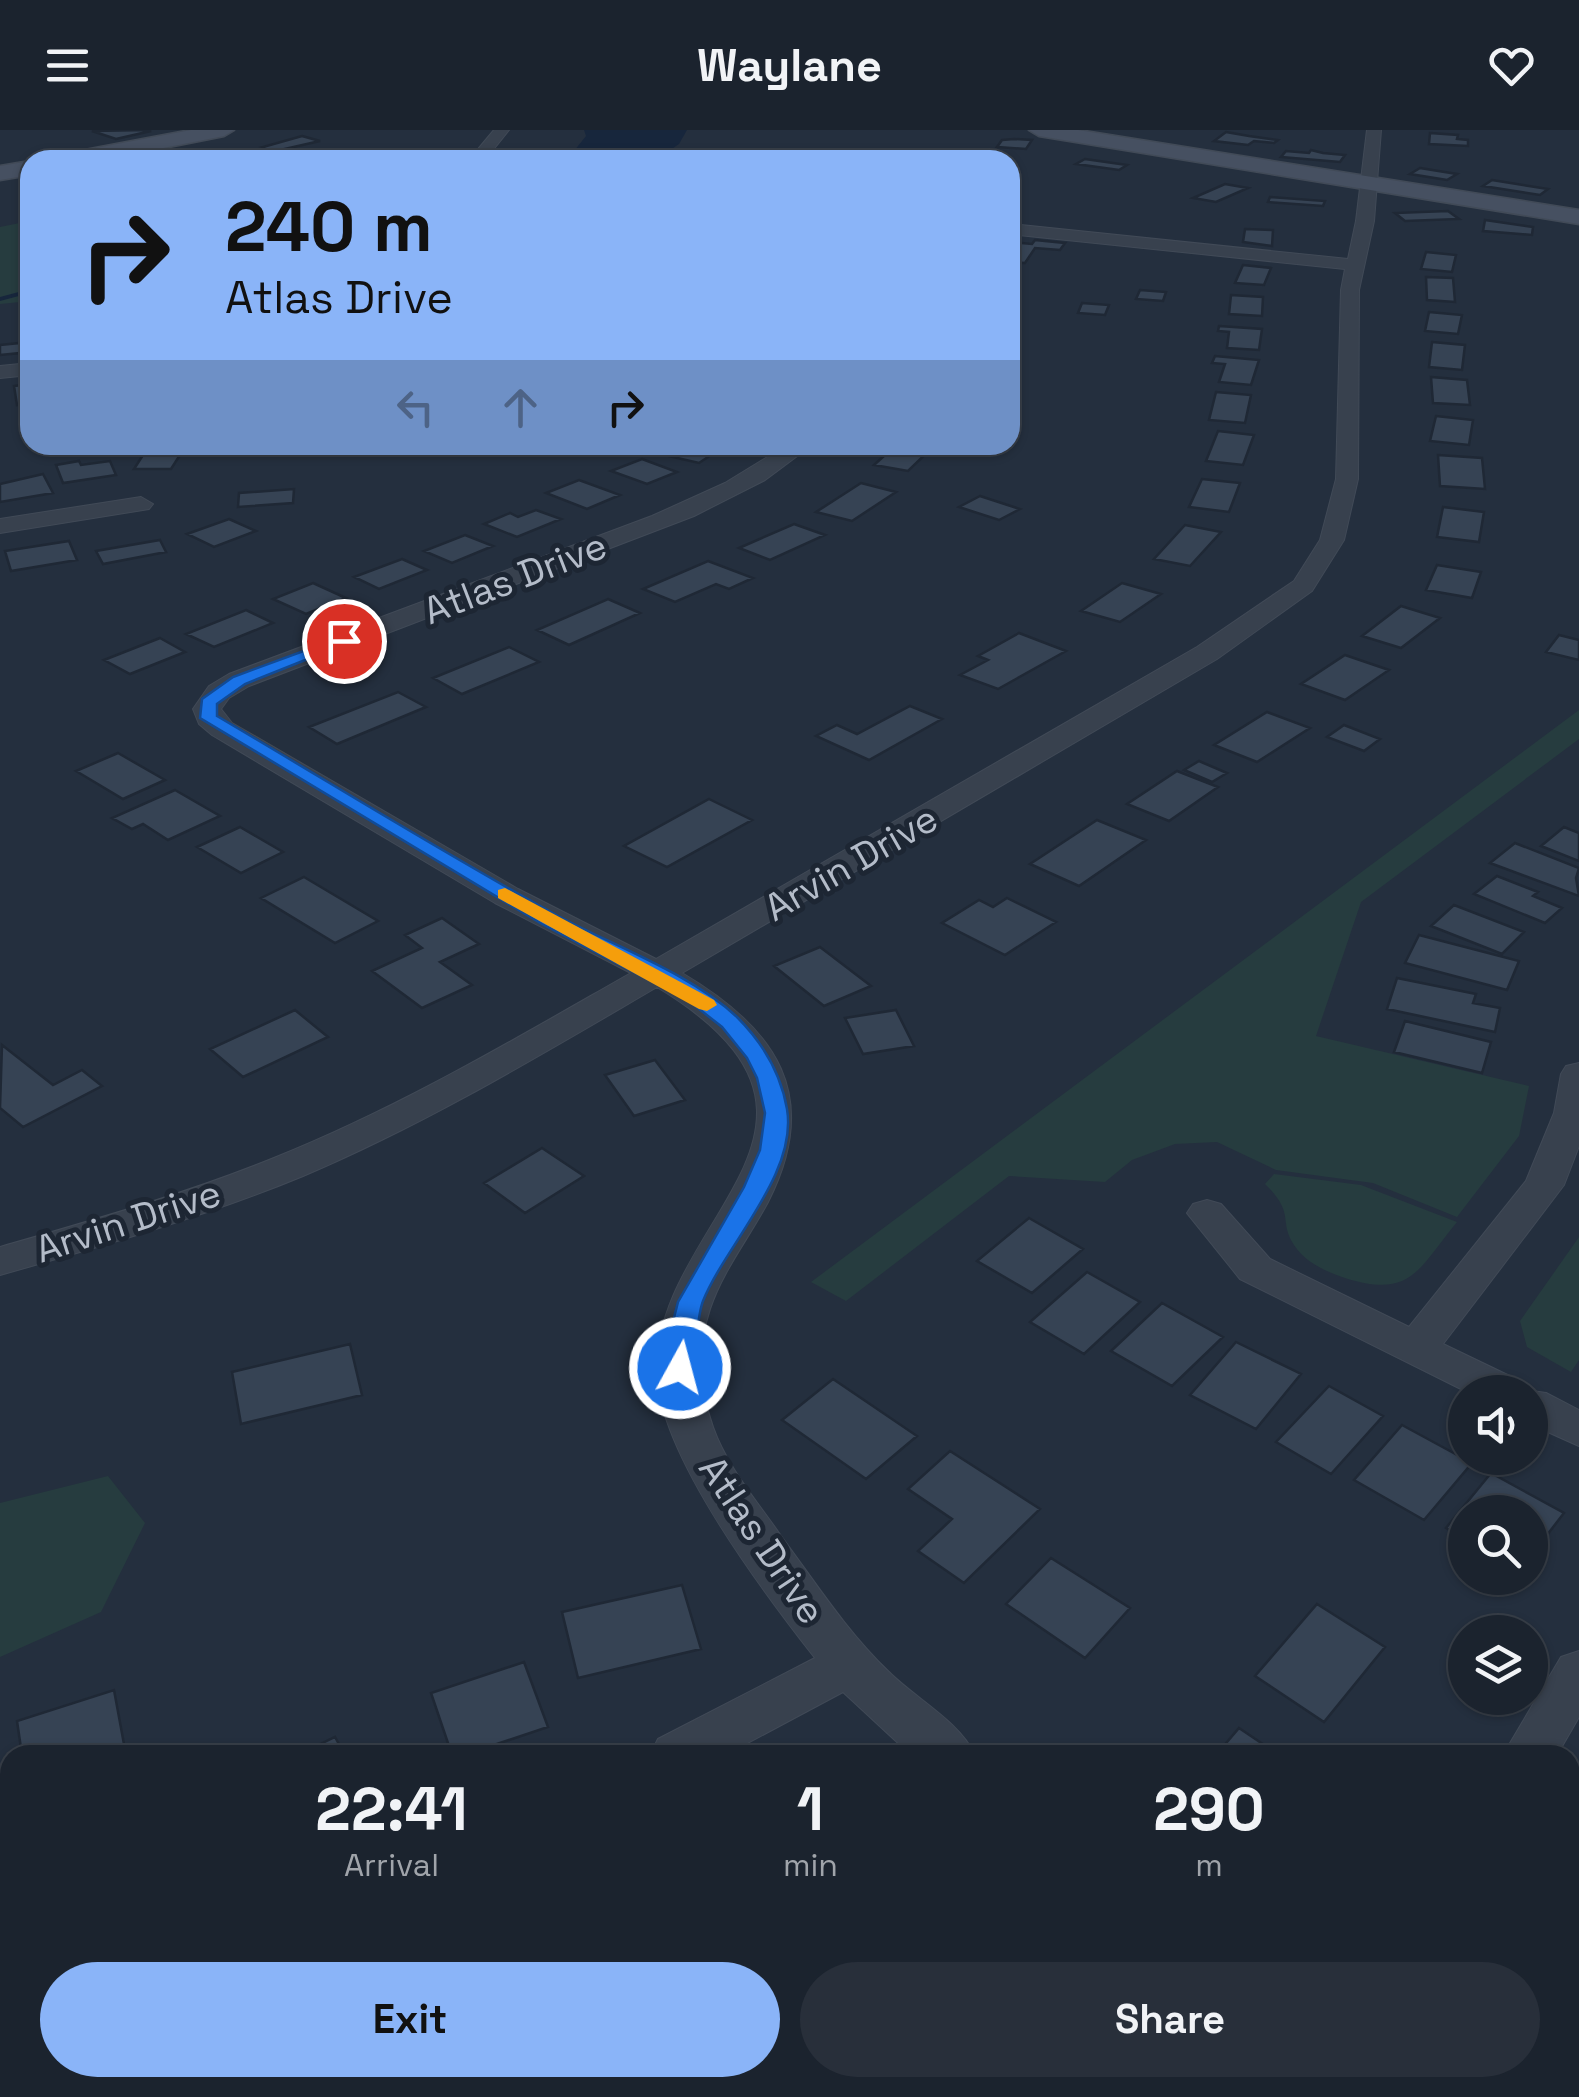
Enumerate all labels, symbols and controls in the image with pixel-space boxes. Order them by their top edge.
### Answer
text: Waylane [697,37,882,94]
icon: menu [40,38,95,93]
icon: heart [1484,38,1539,93]
text: 240 m [225,182,433,271]
icon: right [60,190,190,320]
text: Atlas Drive [225,269,453,326]
icon: left [388,380,443,435]
icon: ahead [493,380,548,435]
icon: right [598,380,653,435]
street label: Atlas Drive [417,521,613,635]
pin [302,599,387,684]
icon: arrive [317,614,372,669]
street label: Arvin Drive [756,794,946,932]
street label: Arvin Drive [29,1168,227,1274]
position arrow [628,1316,732,1420]
map controls [1448,1375,1548,1715]
button: sound [1448,1375,1548,1475]
street label: Atlas Drive [688,1447,836,1633]
button: search [1448,1495,1548,1595]
button: layers [1448,1615,1548,1715]
text: 22:41 [315,1771,468,1848]
text: 1 [797,1771,824,1848]
text: 290 [1153,1771,1265,1848]
text: Arrival [344,1845,439,1885]
text: min [783,1845,838,1885]
text: m [1195,1845,1223,1885]
button: Exit [40,1962,780,2077]
button: Share [800,1962,1540,2077]

